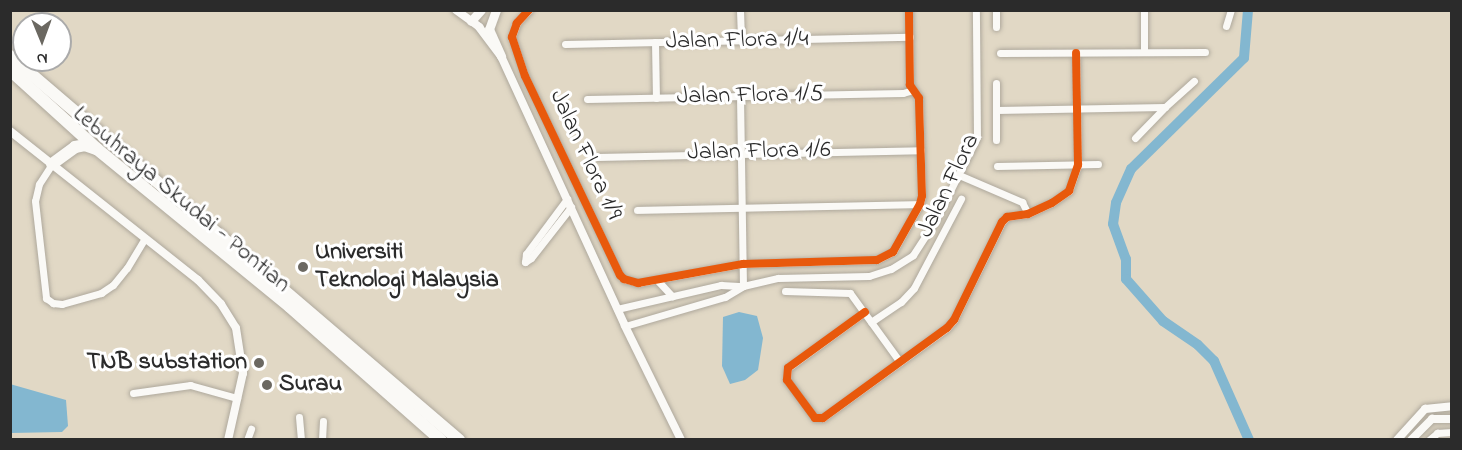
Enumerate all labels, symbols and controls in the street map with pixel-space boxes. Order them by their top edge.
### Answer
north arrow [12,12,72,72]
street label: Jalan Flora 1/4 [665,25,809,57]
text: N [37,46,48,70]
street label: Jalan Flora 1/5 [676,80,824,112]
street label: Jalan Flora 1/9 [542,85,628,225]
street label: Lebuhraya Skudai - Pontian [66,100,296,300]
street label: Jalan Flora [912,129,986,243]
street label: Jalan Flora 1/6 [687,136,831,168]
place label: Universiti Teknologi Malaysia [315,239,499,295]
marker: Universiti Teknologi Malaysia [296,260,310,274]
place label: TNB substation [86,349,247,377]
marker: TNB substation [252,356,266,370]
place label: Surau [279,371,342,399]
marker: Surau [260,378,274,392]

